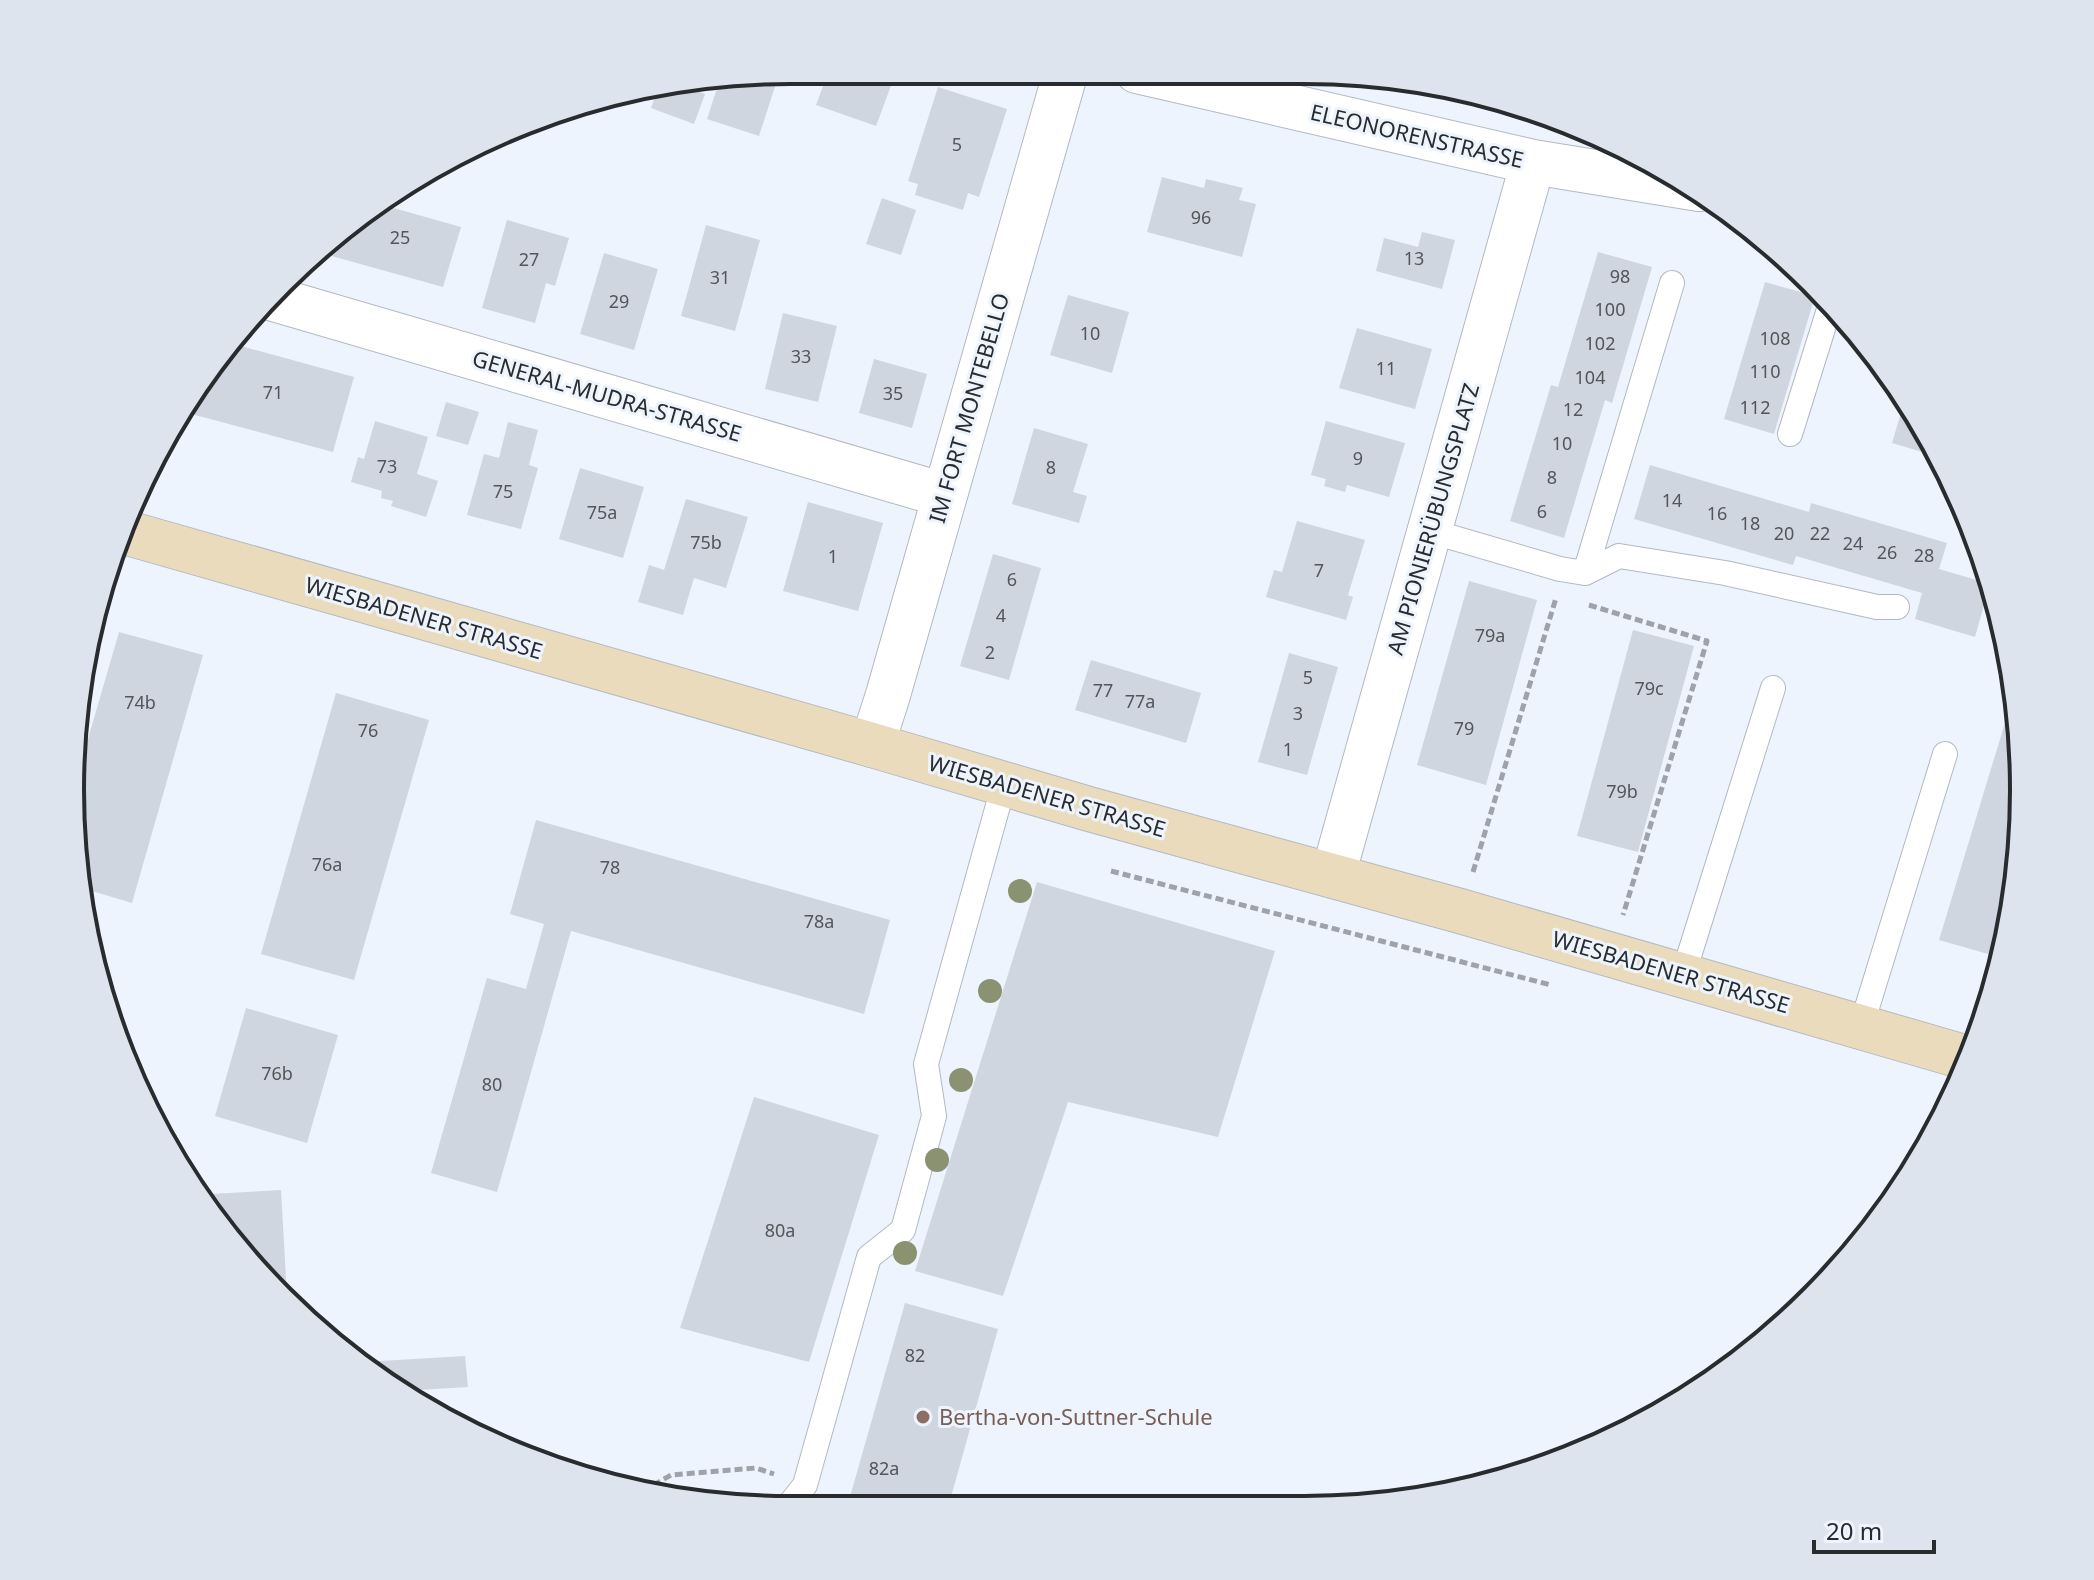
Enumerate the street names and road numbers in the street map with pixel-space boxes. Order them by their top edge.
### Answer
street label: ELEONORENSTRASSE [1308,96,1527,174]
street label: IM FORT MONTEBELLO [921,289,1015,526]
street label: GENERAL-MUDRA-STRASSE [469,342,745,448]
street label: AM PIONIERÜBUNGSPLATZ [1379,379,1485,658]
street label: WIESBADENER STRASSE [302,569,546,665]
street label: WIESBADENER STRASSE [925,747,1169,843]
street label: WIESBADENER STRASSE [1549,923,1793,1019]

